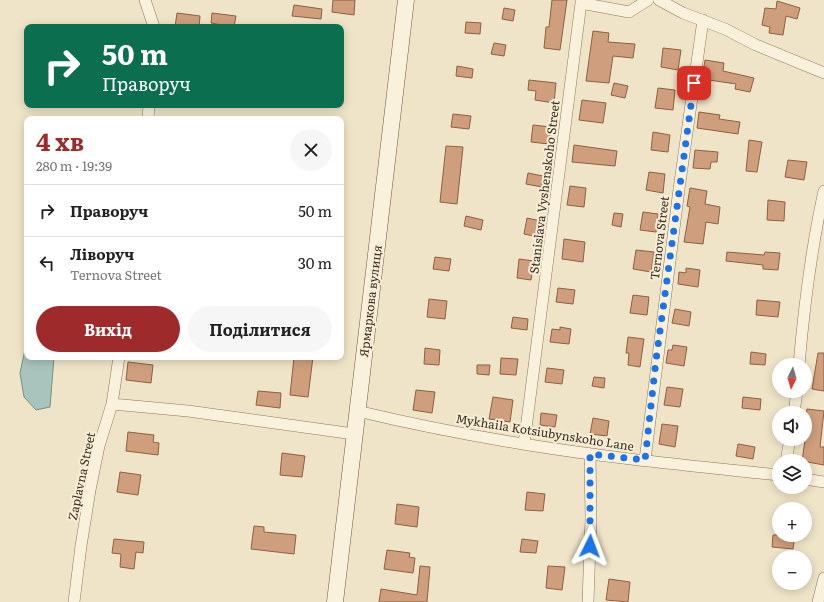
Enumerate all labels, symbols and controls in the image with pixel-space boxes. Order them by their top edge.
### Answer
text: 50 m [102,32,168,74]
icon: right [36,40,88,92]
pin [677,66,711,100]
text: Праворуч [102,70,191,97]
icon: arrive [683,72,705,94]
street label: Stanislava Vyshenskoho Street [524,99,564,275]
text: 4 хв [36,123,84,158]
button: close [290,129,332,171]
text: 280 m · 19:39 [36,156,112,175]
street label: Ternova Street [645,195,673,281]
text: Праворуч [70,199,148,222]
text: 50 m [298,199,332,222]
icon: right [36,200,58,222]
text: Ліворуч [70,242,134,265]
street label: Ярмаркова вулиця [354,244,386,358]
text: 30 m [298,251,332,274]
icon: left [36,252,58,274]
text: Ternova Street [70,265,162,284]
button: Вихід [36,306,180,352]
button: Поділитися [188,306,332,352]
north arrow [772,358,812,398]
map controls [772,358,812,590]
button: sound [772,406,812,446]
street label: Mykhaila Kotsiubynskoho Lane [455,409,635,455]
street label: Zaplavna Street [63,430,99,522]
button: layers [772,454,812,494]
button: + [772,502,812,542]
position arrow [569,525,611,567]
button: − [772,550,812,590]

